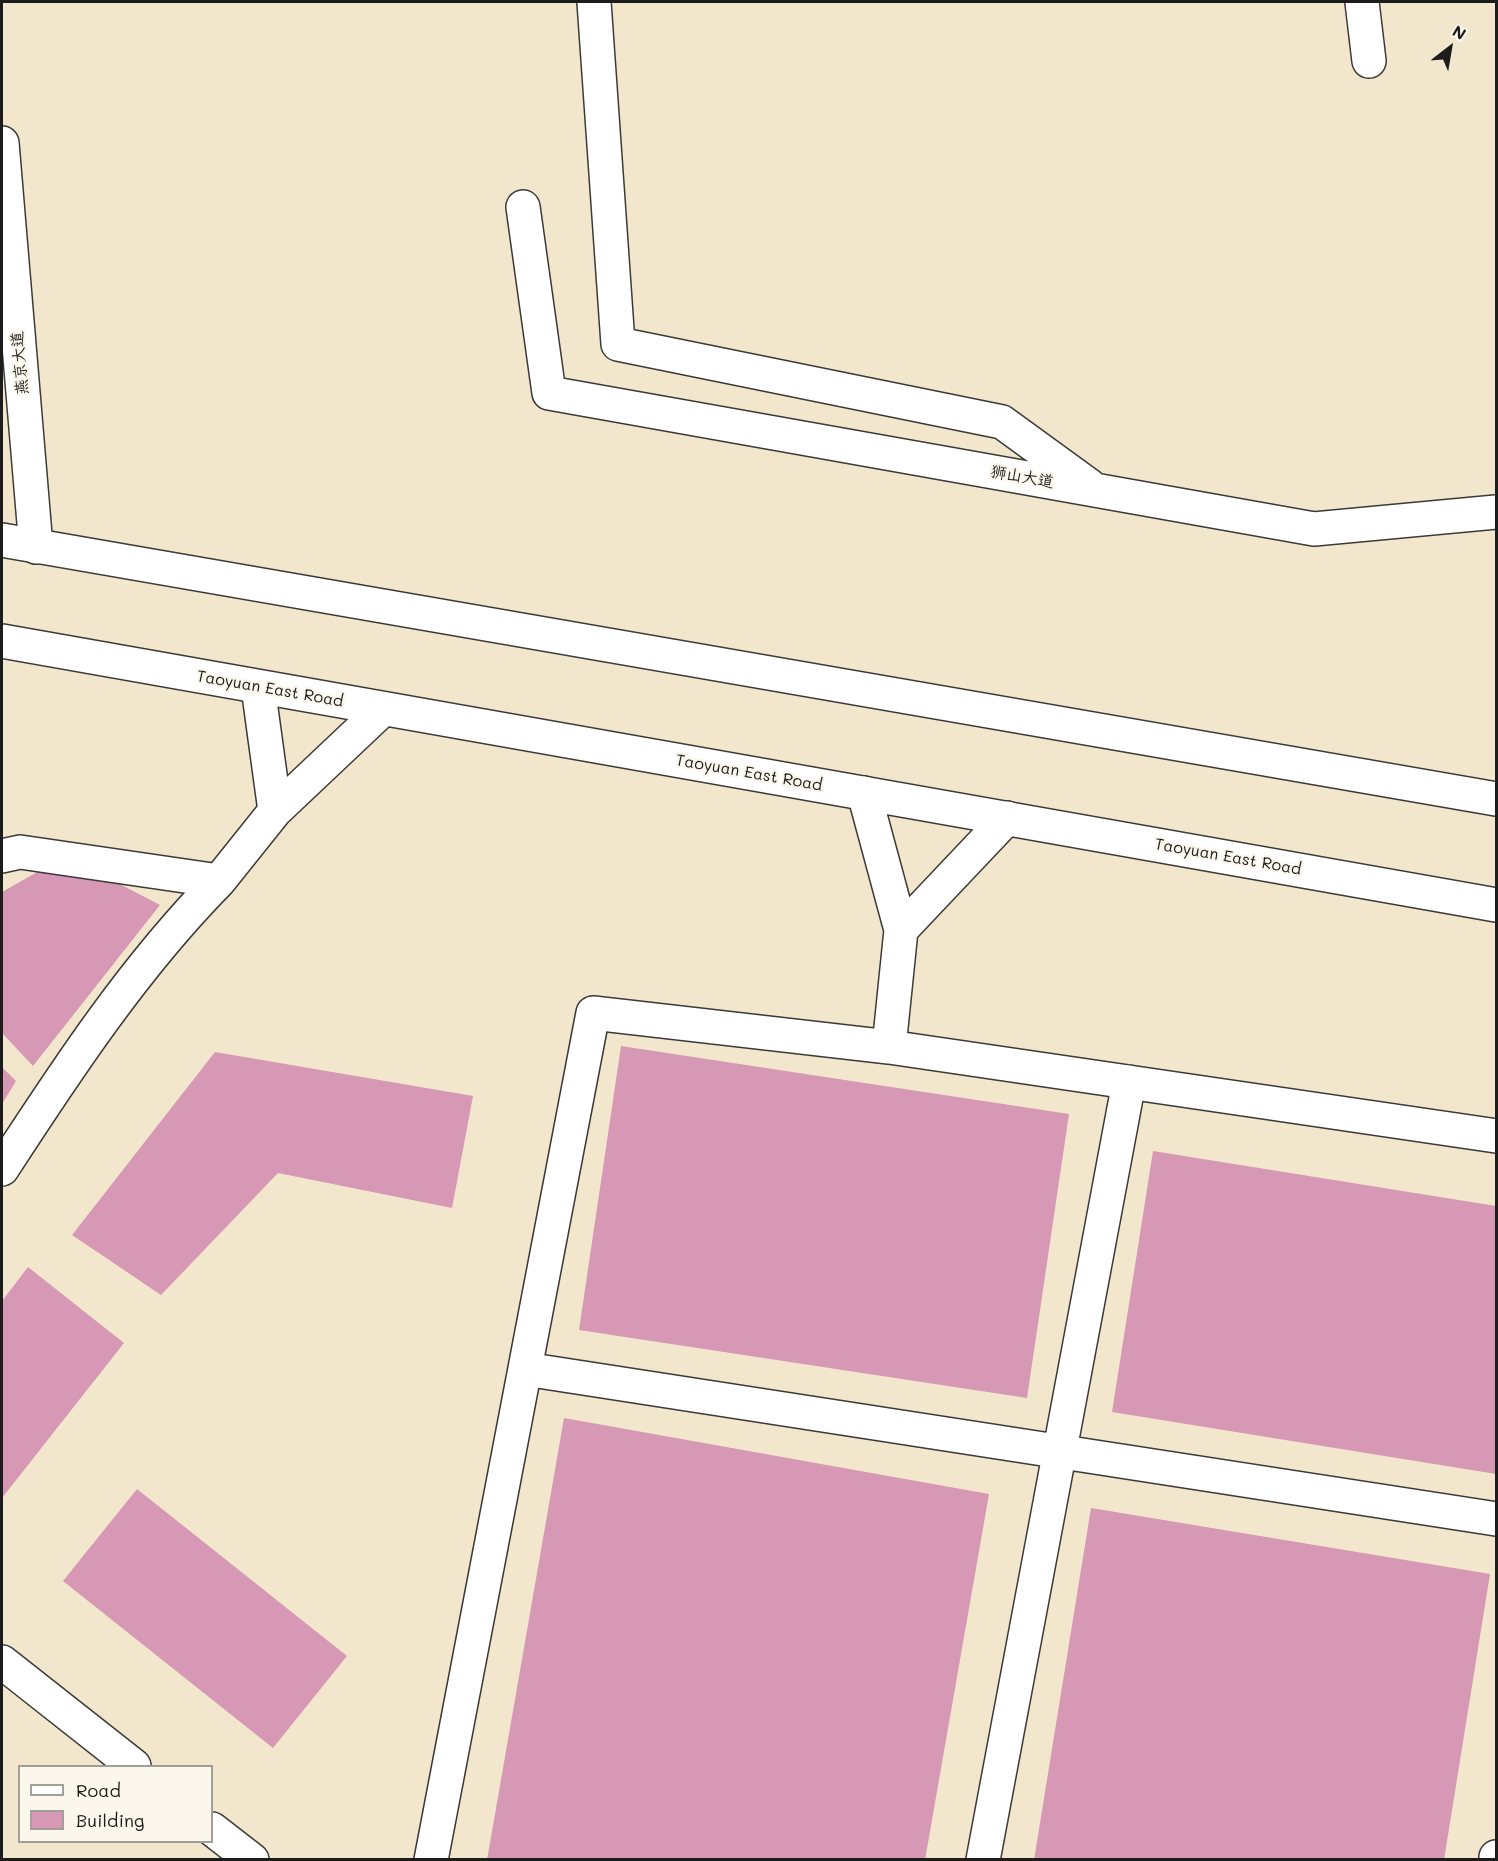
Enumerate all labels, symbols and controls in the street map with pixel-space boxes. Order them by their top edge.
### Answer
north arrow [1420,18,1480,78]
text: N [1449,20,1470,44]
street label: 燕京大道 [8,330,32,396]
street label: 狮山大道 [989,462,1055,492]
street label: Taoyuan East Road [195,667,345,711]
street label: Taoyuan East Road [674,751,824,795]
street label: Taoyuan East Road [1153,835,1303,879]
legend [18,1765,213,1843]
text: Road [76,1778,121,1802]
text: Building [76,1808,144,1832]

